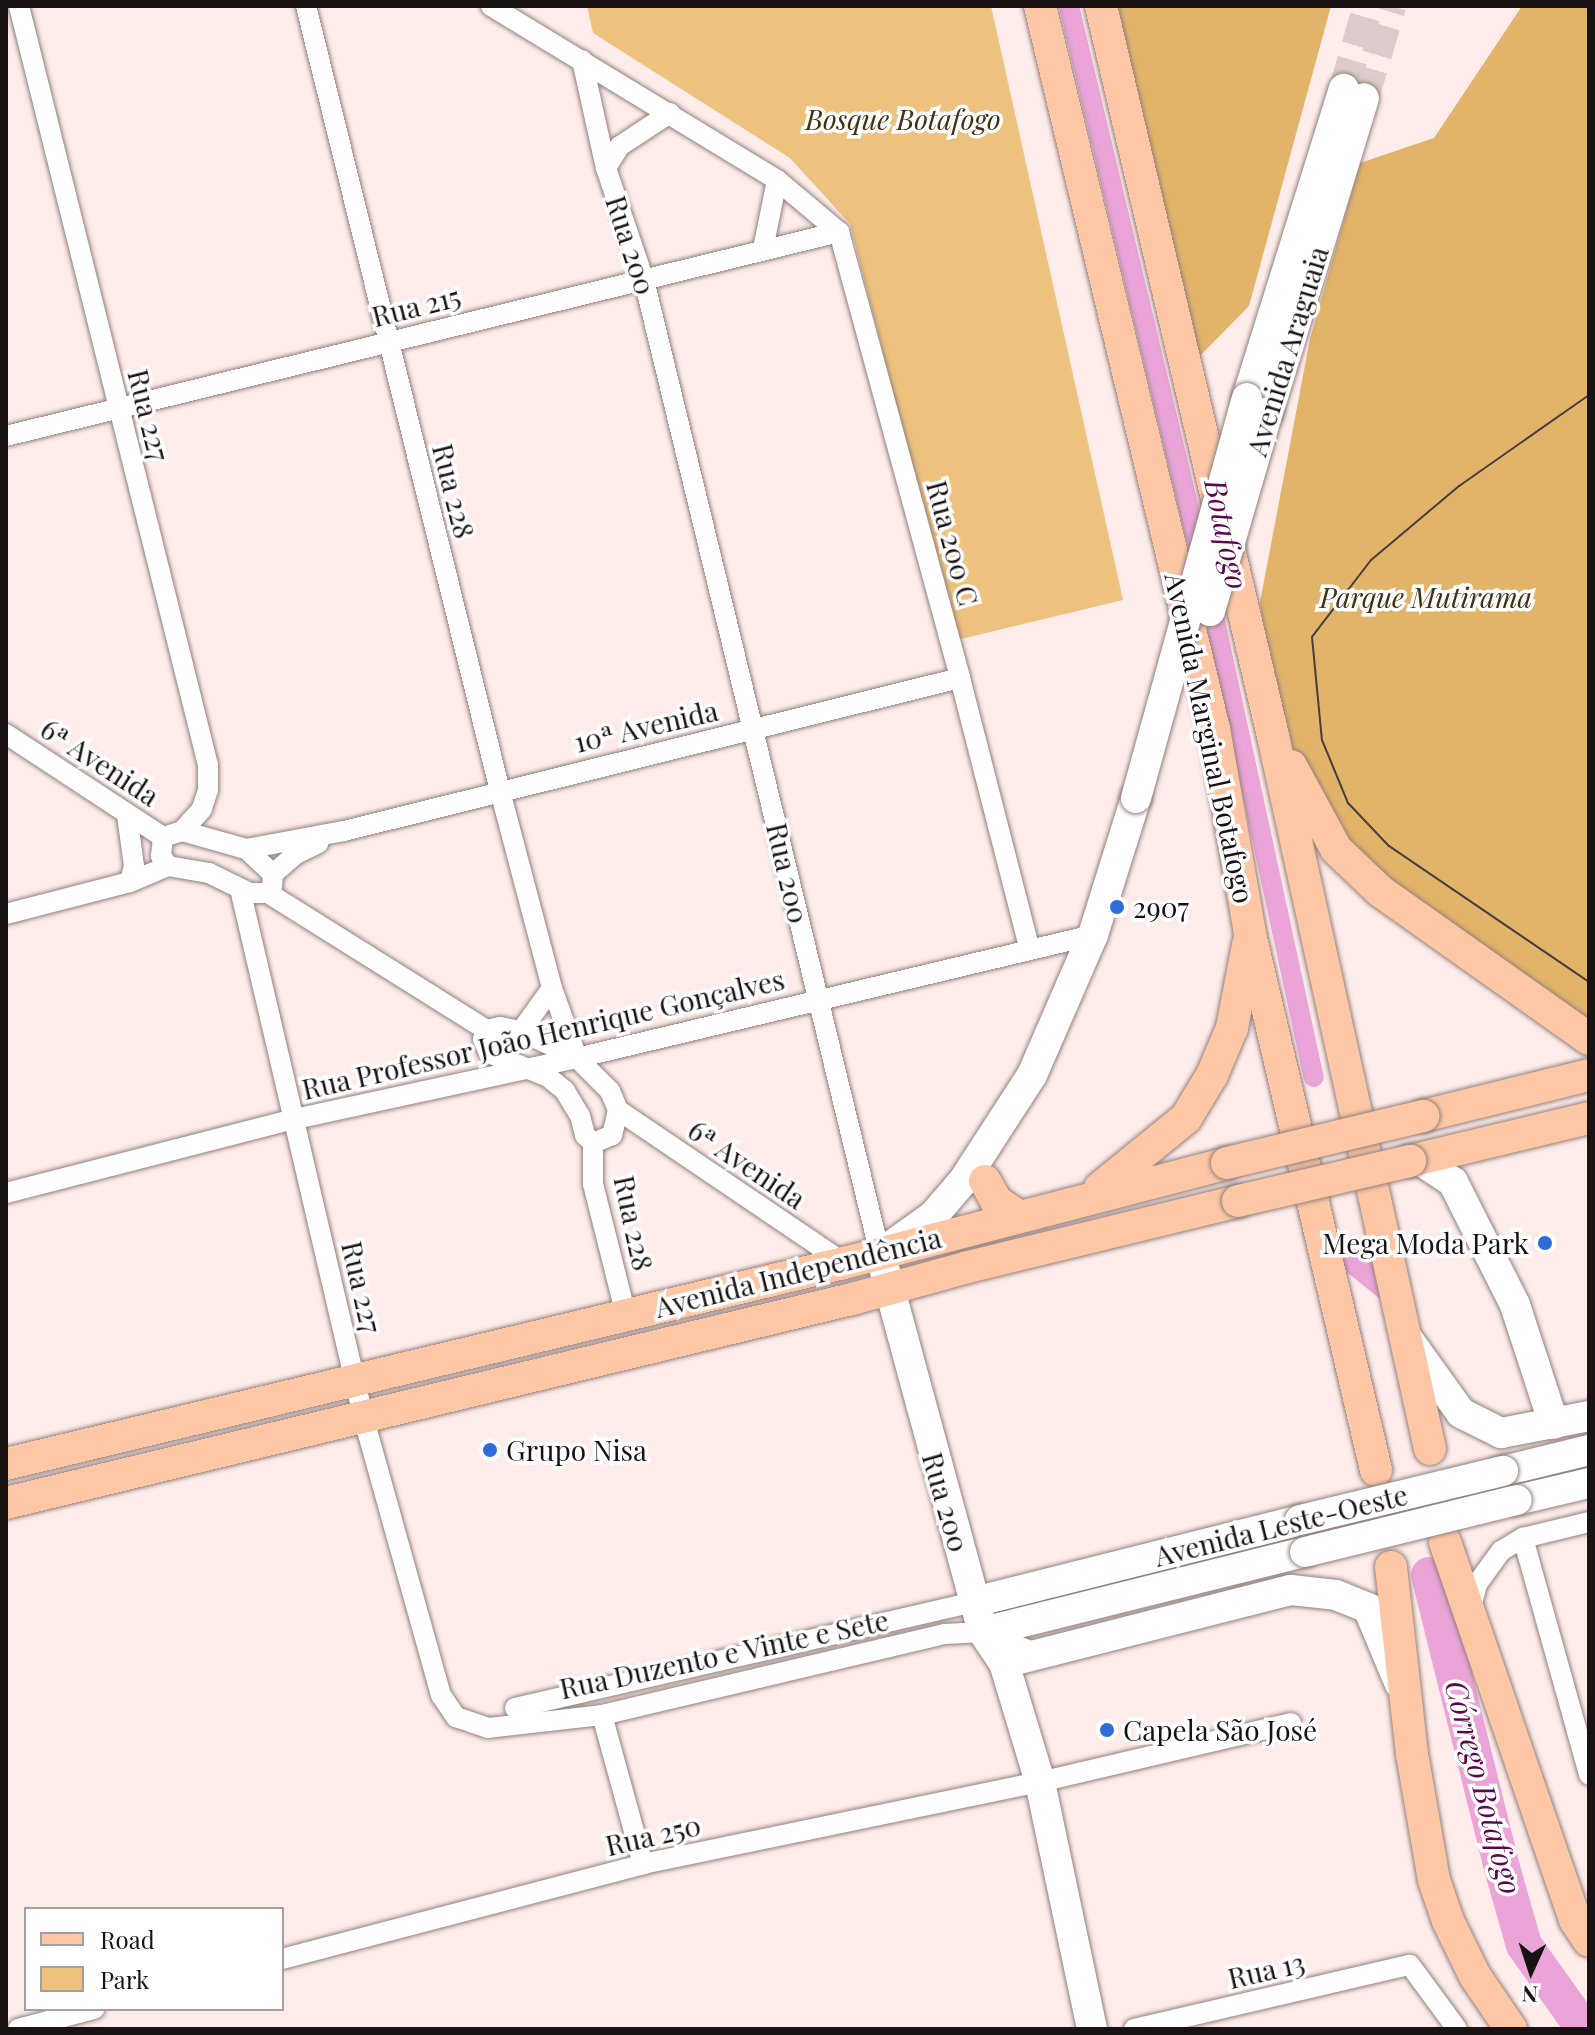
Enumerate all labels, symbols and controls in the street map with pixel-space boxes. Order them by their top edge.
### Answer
park label: Bosque Botafogo [805,102,1001,136]
street label: Rua 200 [599,191,663,299]
street label: Avenida Araguaia [1239,242,1335,460]
street label: Rua 215 [368,279,464,333]
street label: Rua 227 [121,366,177,464]
street label: Rua 228 [426,440,482,542]
water label: Botafogo [1198,476,1256,592]
street label: Rua 200 C [920,477,986,609]
street label: Avenida Marginal Botafogo [1159,570,1261,906]
park label: Parque Mutirama [1320,580,1532,614]
street label: 10ª Avenida [570,693,722,759]
street label: 6ª Avenida [34,711,166,813]
street label: Rua 200 [760,819,816,927]
place label: 2907 [1133,890,1189,924]
marker: 2907 [1108,898,1126,916]
street label: Rua Professor João Henrique Gonçalves [298,962,788,1106]
street label: 6ª Avenida [682,1112,812,1216]
street label: Rua 228 [608,1172,660,1274]
street label: Avenida Independência [651,1220,945,1324]
place label: Mega Moda Park [1322,1226,1529,1260]
marker: Mega Moda Park [1536,1234,1554,1252]
street label: Rua 227 [335,1238,389,1336]
place label: Grupo Nisa [506,1433,647,1467]
marker: Grupo Nisa [481,1441,499,1459]
street label: Rua 200 [916,1448,976,1556]
street label: Avenida Leste-Oeste [1151,1477,1411,1573]
street label: Rua Duzento e Vinte e Sete [556,1603,892,1705]
water label: Córrego Botafogo [1438,1676,1530,1898]
place label: Capela São José [1123,1713,1318,1747]
marker: Capela São José [1098,1721,1116,1739]
street label: Rua 250 [602,1808,704,1862]
legend [24,1907,284,2011]
text: Road [100,1923,155,1955]
north arrow [1491,1931,1571,2011]
street label: Rua 13 [1224,1945,1308,1995]
text: Park [100,1963,149,1995]
text: N [1521,1980,1538,2010]

